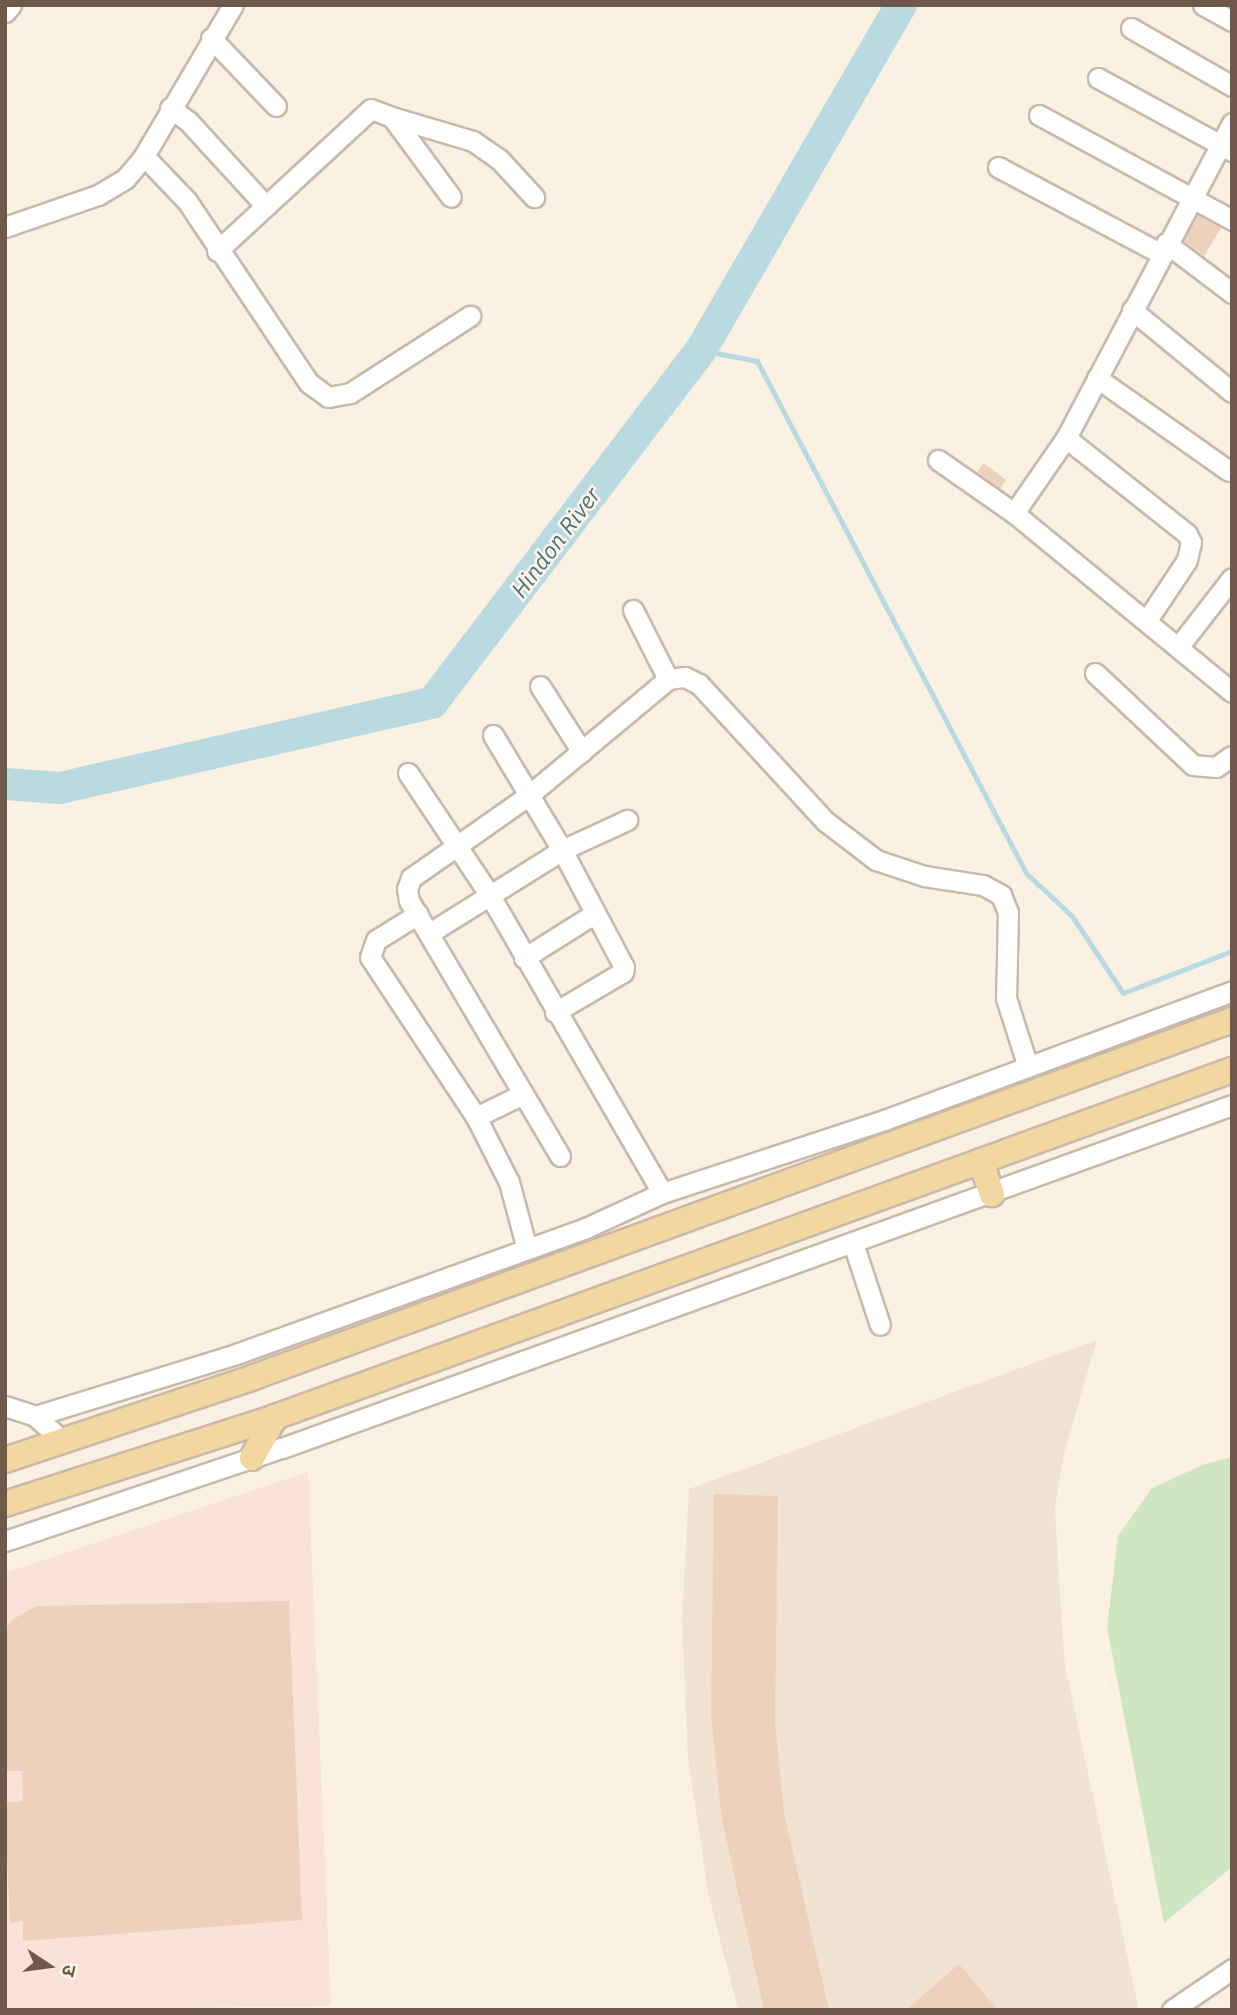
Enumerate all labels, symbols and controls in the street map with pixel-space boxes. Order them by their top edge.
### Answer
water label: Hindon River [505,481,605,603]
north arrow [14,1931,84,2001]
text: उ [57,1963,82,1979]

